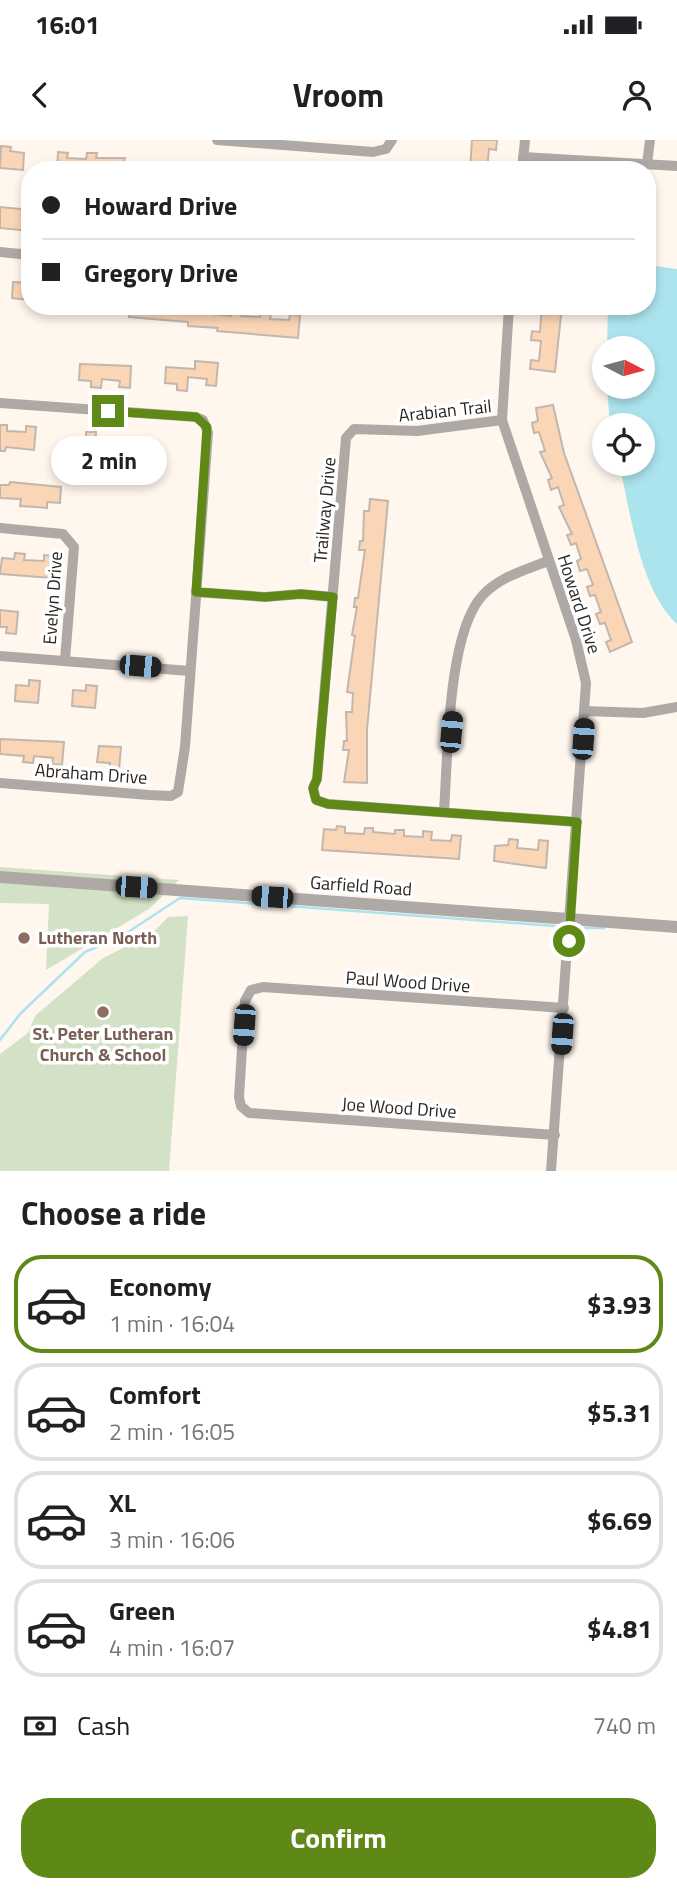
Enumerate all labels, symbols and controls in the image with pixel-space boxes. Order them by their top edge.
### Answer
text: 16:01 [35,5,100,44]
text: Vroom [293,71,384,119]
icon: back [21,76,59,114]
icon: person [618,76,656,114]
text: Howard Drive [84,186,237,225]
text: Gregory Drive [84,253,238,292]
north arrow [592,336,654,399]
map controls [592,336,655,476]
street label: Arabian Trail [397,392,493,429]
route end [92,395,124,427]
button: locate [592,413,655,476]
callout: 2 min [50,436,166,484]
text: 2 min [81,443,137,478]
street label: Trailway Drive [306,456,343,564]
street label: Evelyn Drive [36,551,69,645]
street label: Howard Drive [551,551,608,657]
car [119,654,162,678]
car [439,710,464,754]
car [572,717,595,761]
street label: Abraham Drive [34,756,148,791]
street label: Garfield Road [309,868,413,903]
car [115,875,158,899]
car [251,885,294,909]
place label: Lutheran North [38,924,157,951]
route start [553,925,585,957]
marker: Lutheran North [16,930,32,946]
street label: Paul Wood Drive [345,964,471,999]
car [233,1003,256,1047]
marker: St. Peter Lutheran Church & School [95,1004,111,1020]
car [551,1012,574,1056]
place label: St. Peter Lutheran Church & School [33,1020,173,1068]
street label: Joe Wood Drive [341,1090,457,1125]
text: Choose a ride [21,1189,206,1237]
text: Economy [109,1267,211,1306]
icon: car [25,1273,88,1336]
text: $3.93 [587,1285,652,1324]
text: 1 min · 16:04 [109,1306,235,1341]
text: Comfort [109,1375,201,1414]
icon: car [25,1381,88,1444]
text: $5.31 [587,1393,652,1432]
text: 2 min · 16:05 [109,1414,235,1449]
text: XL [109,1483,136,1522]
icon: car [25,1489,88,1552]
text: $6.69 [587,1501,652,1540]
text: 3 min · 16:06 [109,1522,235,1557]
text: Green [109,1591,175,1630]
icon: car [25,1597,88,1660]
text: $4.81 [587,1609,652,1648]
text: 4 min · 16:07 [109,1630,235,1665]
text: Cash [77,1706,130,1745]
icon: cash [21,1707,59,1745]
text: 740 m [593,1708,656,1743]
button: Confirm [21,1798,656,1878]

